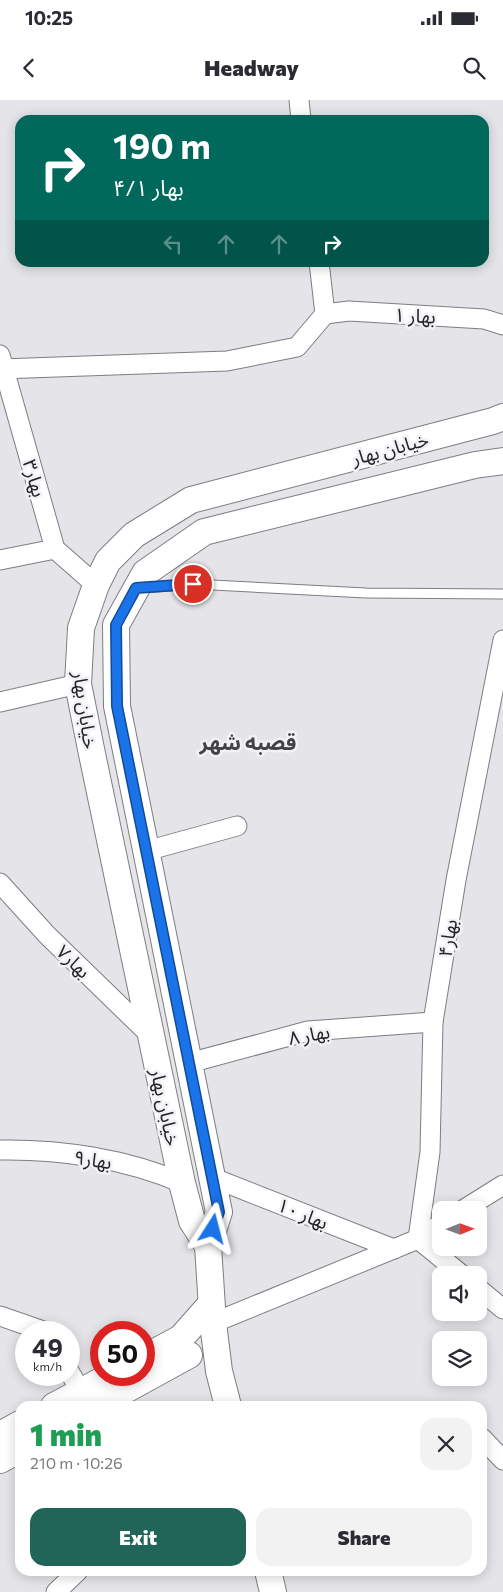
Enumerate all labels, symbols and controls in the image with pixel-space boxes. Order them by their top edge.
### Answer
text: 10:25 [25,6,73,29]
icon: back [15,54,43,82]
text: Headway [204,54,299,81]
icon: search [460,54,488,82]
text: 190 m [113,123,211,166]
icon: right [30,135,95,200]
text: بهار ۴/۱ [113,174,184,201]
icon: left [159,230,187,258]
icon: ahead [212,230,240,258]
icon: ahead [265,230,293,258]
icon: right [318,230,346,258]
street label: بهار ۱ [393,302,436,329]
street label: خیابان بهار [348,427,431,470]
street label: بهار۳ [18,457,51,500]
pin [172,563,214,605]
icon: arrive [179,570,207,598]
street label: خیابان بهار [68,669,103,751]
district label: قصبه شهر [199,729,296,755]
street label: بهار۴ [433,917,462,959]
street label: بهار۷ [52,939,96,983]
street label: بهار ۸ [286,1019,332,1050]
street label: خیابان بهار [145,1065,185,1148]
street label: بهار۹ [72,1145,114,1174]
street label: بهار ۱۰ [274,1192,332,1234]
north arrow [432,1201,488,1256]
map controls [432,1201,487,1386]
position arrow [186,1202,238,1254]
button: sound [432,1266,487,1321]
speed limit sign: 50 [90,1321,155,1386]
button: layers [432,1331,487,1386]
text: 49 [32,1332,63,1362]
text: km/h [33,1359,62,1373]
text: 1 min [30,1415,102,1452]
button: close [420,1418,472,1470]
text: 210 m · 10:26 [30,1453,123,1472]
button: Exit [30,1508,246,1566]
button: Share [256,1508,472,1566]

